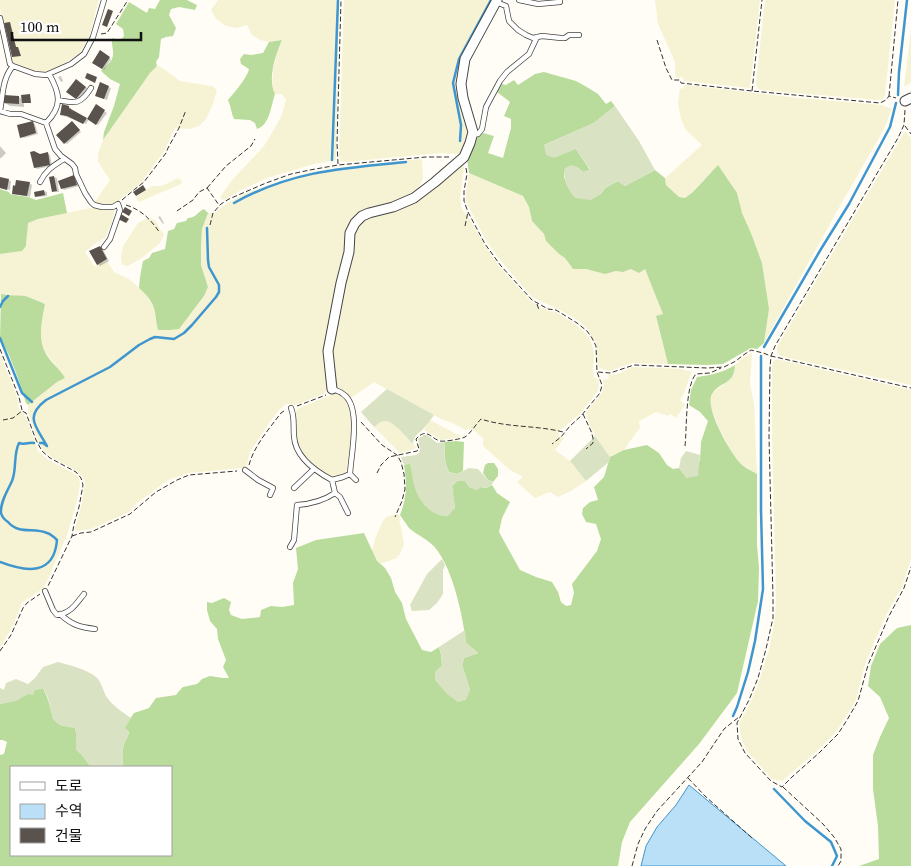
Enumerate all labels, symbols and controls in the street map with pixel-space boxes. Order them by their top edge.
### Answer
scale bar [12,10,141,42]
text: 100 m [20,16,60,37]
legend [10,766,172,856]
text: 도로 [55,775,83,796]
text: 수역 [55,800,83,821]
text: 건물 [55,825,83,846]

